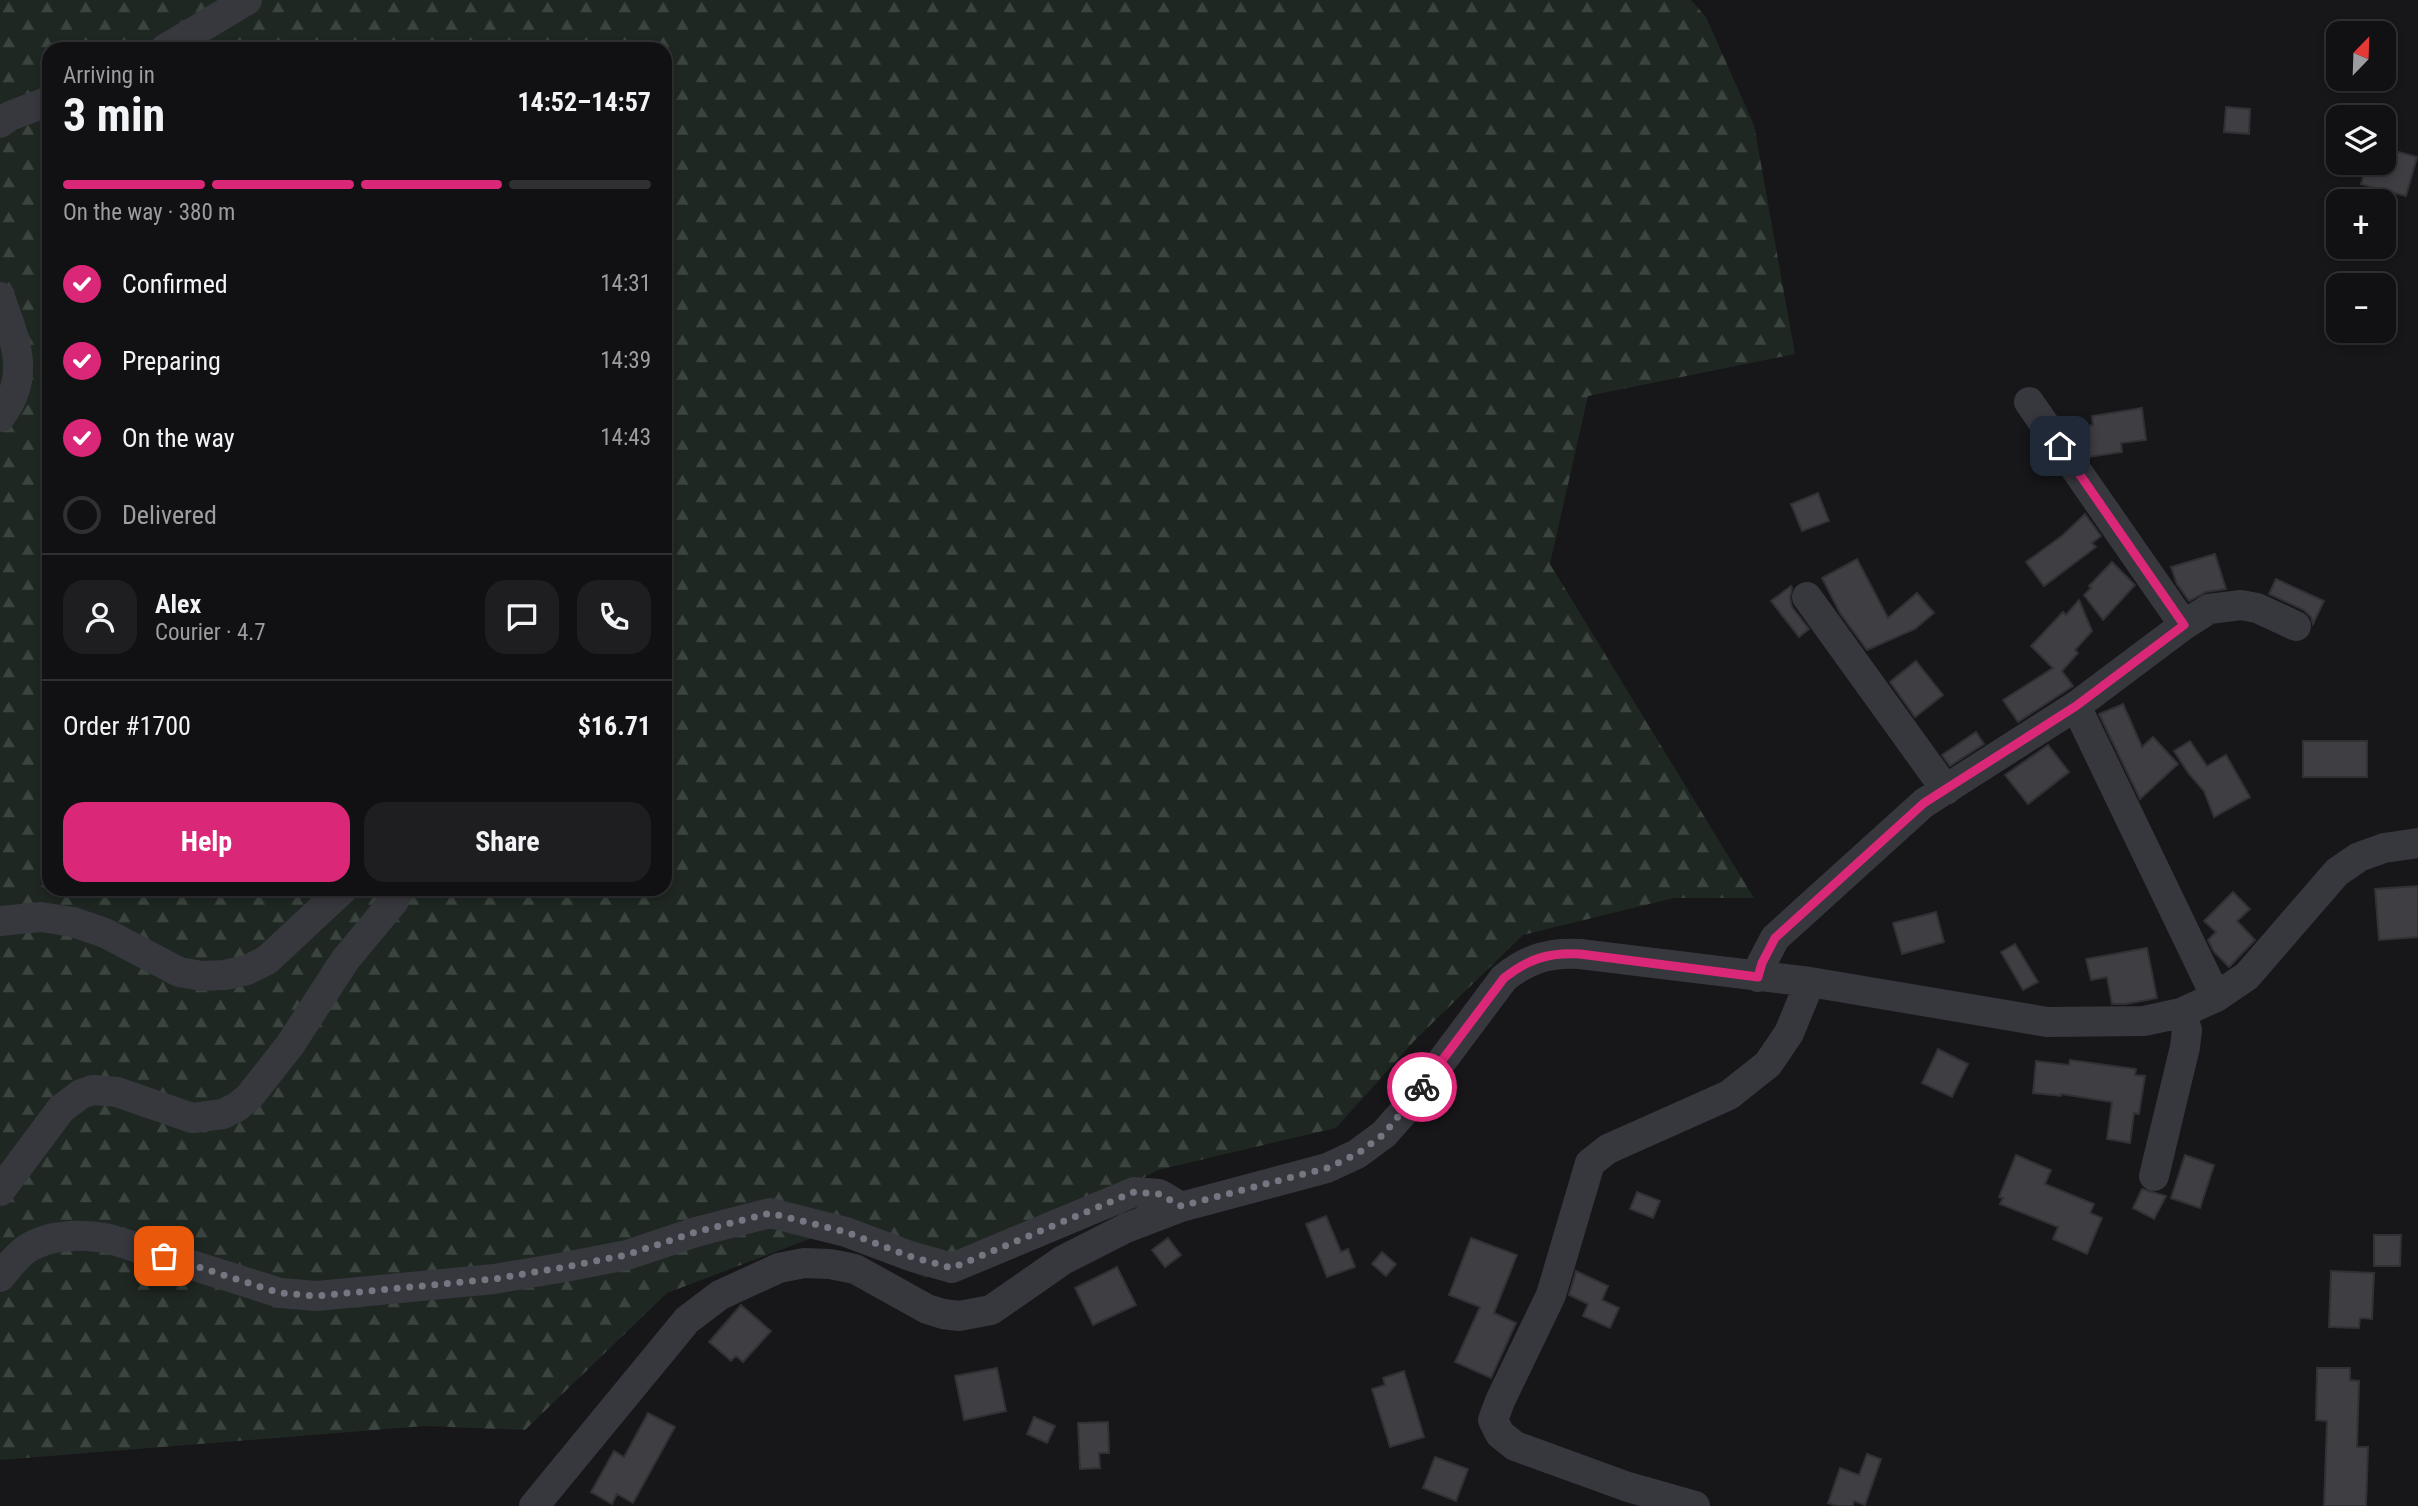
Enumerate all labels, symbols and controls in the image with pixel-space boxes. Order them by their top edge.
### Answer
north arrow [2326,21,2396,91]
map controls [2326,21,2396,343]
text: Arriving in [63,62,155,89]
text: 14:52–14:57 [517,87,651,117]
text: 3 min [63,88,165,142]
button: layers [2326,105,2396,175]
button: + [2326,189,2396,259]
text: On the way · 380 m [63,199,235,226]
icon: check [63,265,101,303]
text: Confirmed [122,269,228,299]
text: 14:31 [600,270,651,297]
button: − [2326,273,2396,343]
icon: check [63,342,101,380]
text: Preparing [122,346,221,376]
text: 14:39 [600,347,651,374]
pin [2030,416,2090,476]
icon: check [63,419,101,457]
text: On the way [122,423,235,453]
text: 14:43 [600,424,651,451]
icon: home [2041,427,2079,465]
text: Delivered [122,500,217,530]
button: person [63,580,137,654]
button: chat [485,580,559,654]
button: phone [577,580,651,654]
text: Alex [155,589,201,619]
text: Courier · 4.7 [155,619,266,646]
text: Order #1700 [63,711,191,741]
text: $16.71 [578,711,651,741]
button: Help [63,802,350,882]
button: Share [364,802,651,882]
courier [1387,1052,1457,1122]
icon: bike [1403,1068,1441,1106]
pin [134,1226,194,1286]
icon: bag [145,1237,183,1275]

